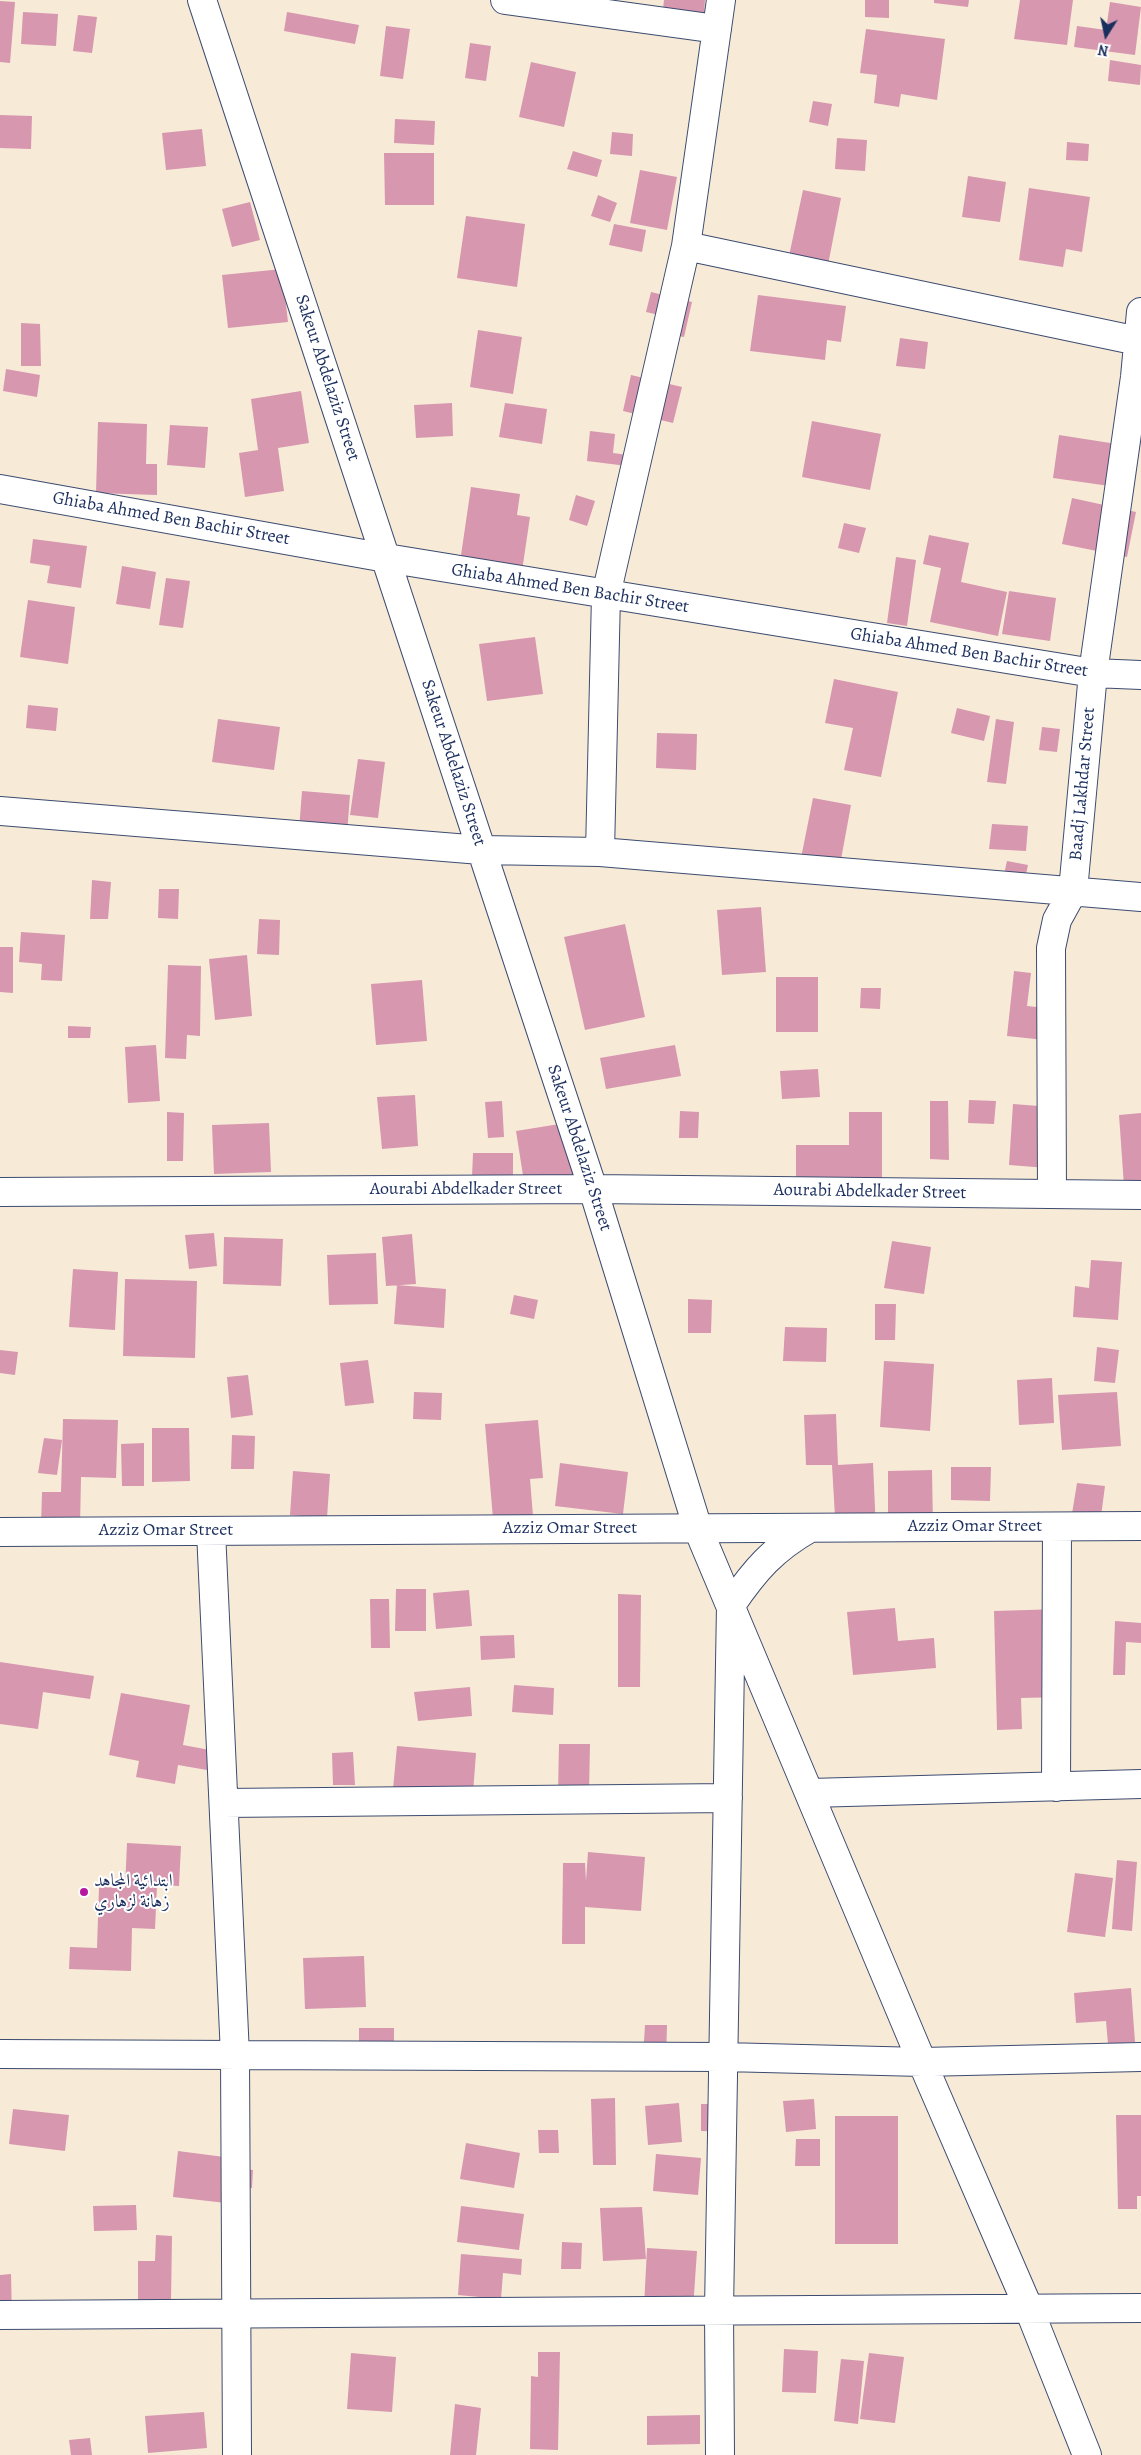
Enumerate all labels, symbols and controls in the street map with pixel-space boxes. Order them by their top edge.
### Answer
north arrow [1081,10,1131,60]
text: N [1097,40,1110,61]
street label: Sakeur Abdelaziz Street [290,292,364,464]
street label: Ghiaba Ahmed Ben Bachir Street [51,488,291,550]
street label: Ghiaba Ahmed Ben Bachir Street [450,560,690,618]
street label: Ghiaba Ahmed Ben Bachir Street [849,624,1089,682]
street label: Sakeur Abdelaziz Street [416,677,490,849]
street label: Baadj Lakhdar Street [1066,706,1100,862]
street label: Sakeur Abdelaziz Street [542,1062,616,1234]
street label: Aourabi Abdelkader Street [370,1179,562,1201]
street label: Aourabi Abdelkader Street [773,1180,967,1204]
street label: Azziz Omar Street [908,1516,1042,1538]
street label: Azziz Omar Street [503,1518,637,1540]
street label: Azziz Omar Street [99,1520,233,1542]
place label: ابتدائية المجاهد زهانة لزهاري [94,1871,173,1914]
marker: ابتدائية المجاهد زهانة لزهاري [78,1886,90,1898]

